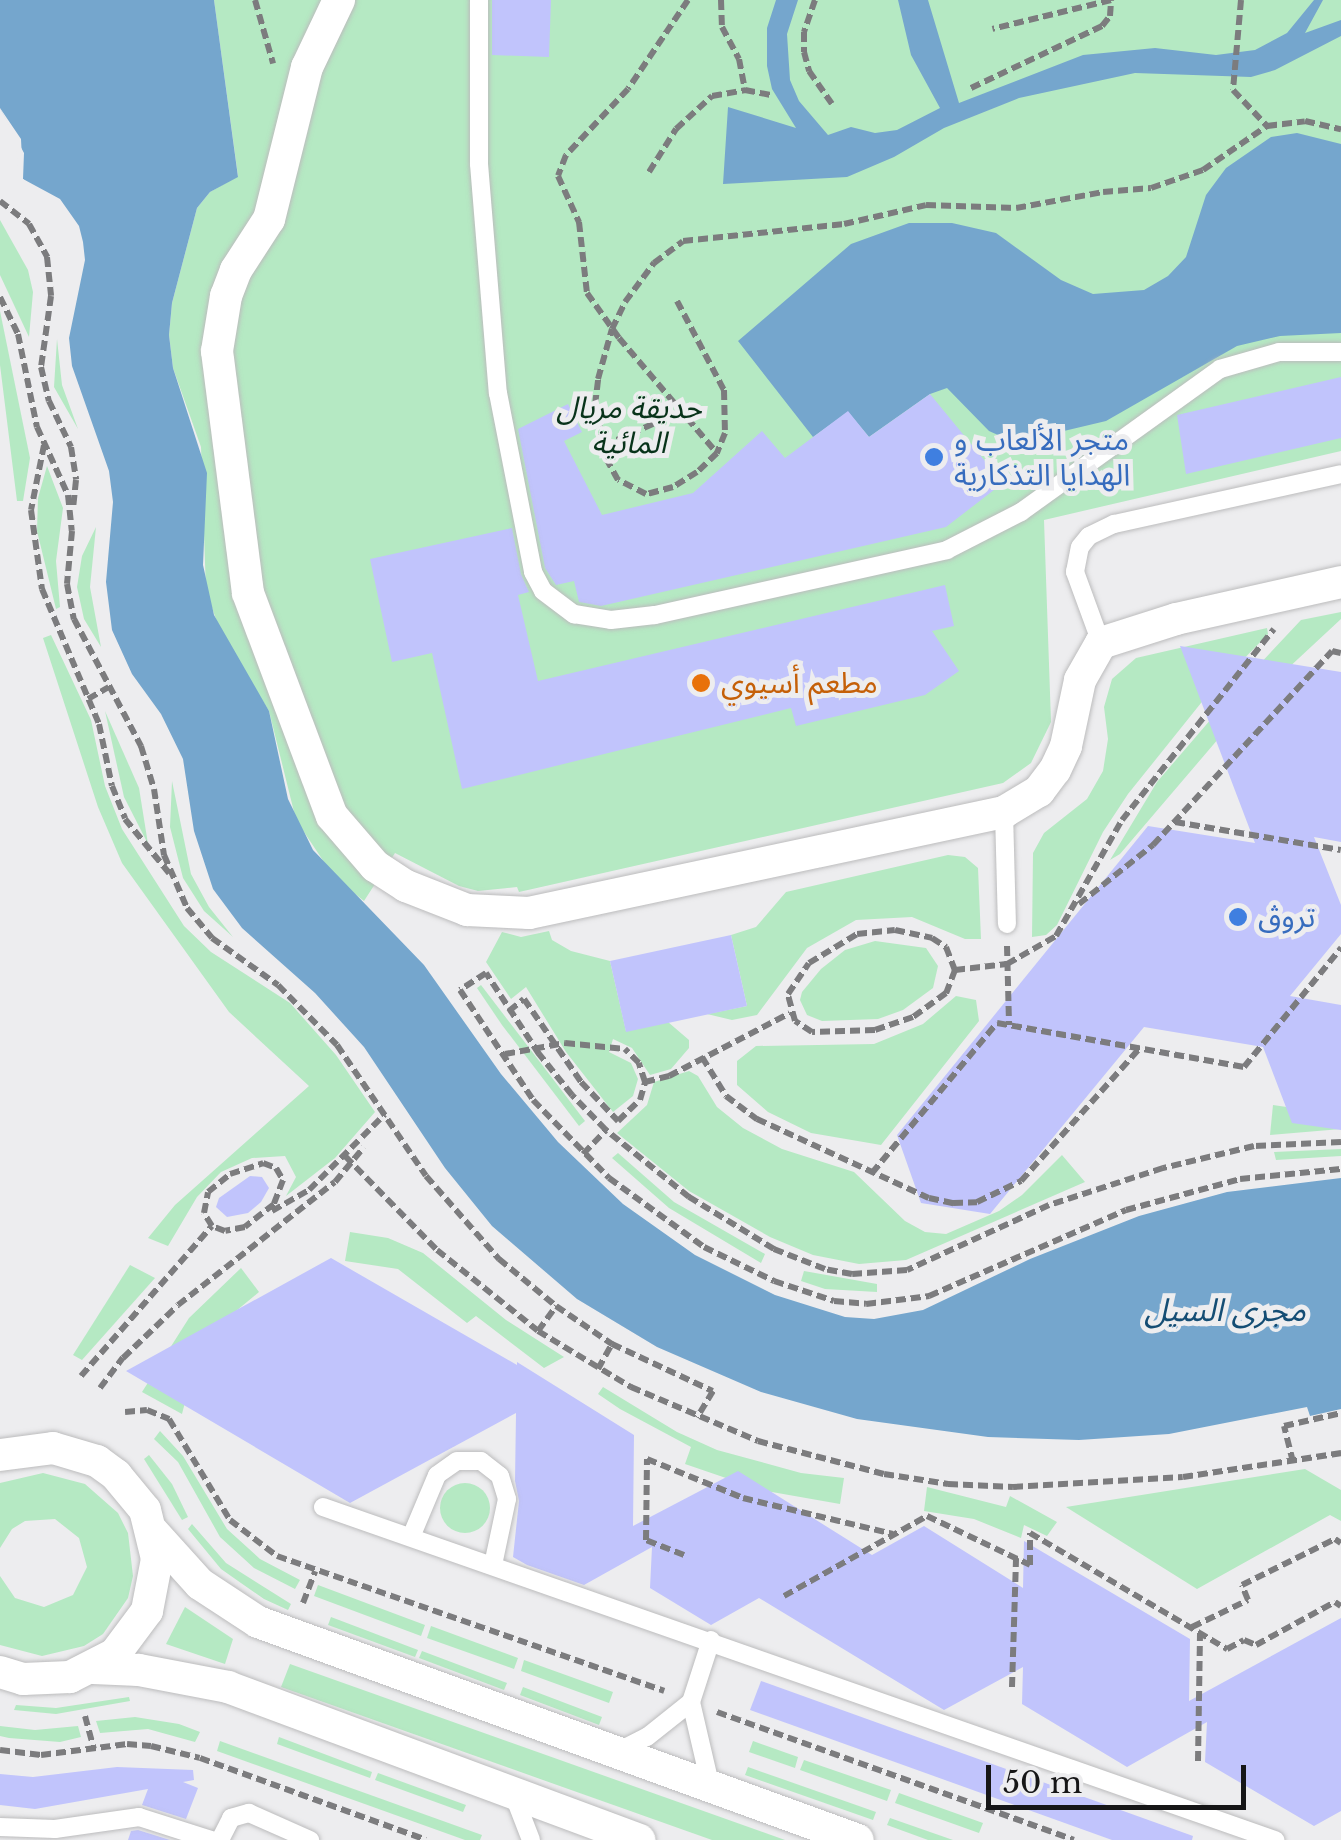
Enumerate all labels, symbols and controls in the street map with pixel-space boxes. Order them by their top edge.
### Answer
park label: حديقة مريال المائية [556,390,702,460]
place label: متجر الألعاب و الهدايا التذكارية [954,422,1130,492]
marker: متجر الألعاب و الهدايا التذكارية [923,446,945,468]
place label: مطعم أسيوي [721,665,878,701]
marker: مطعم أسيوي [690,672,712,694]
place label: تروڨ [1258,899,1315,935]
marker: تروڨ [1227,906,1249,928]
water label: مجرى السيل [1144,1291,1306,1329]
scale bar [991,1745,1251,1807]
text: 50 m [1003,1764,1082,1801]

